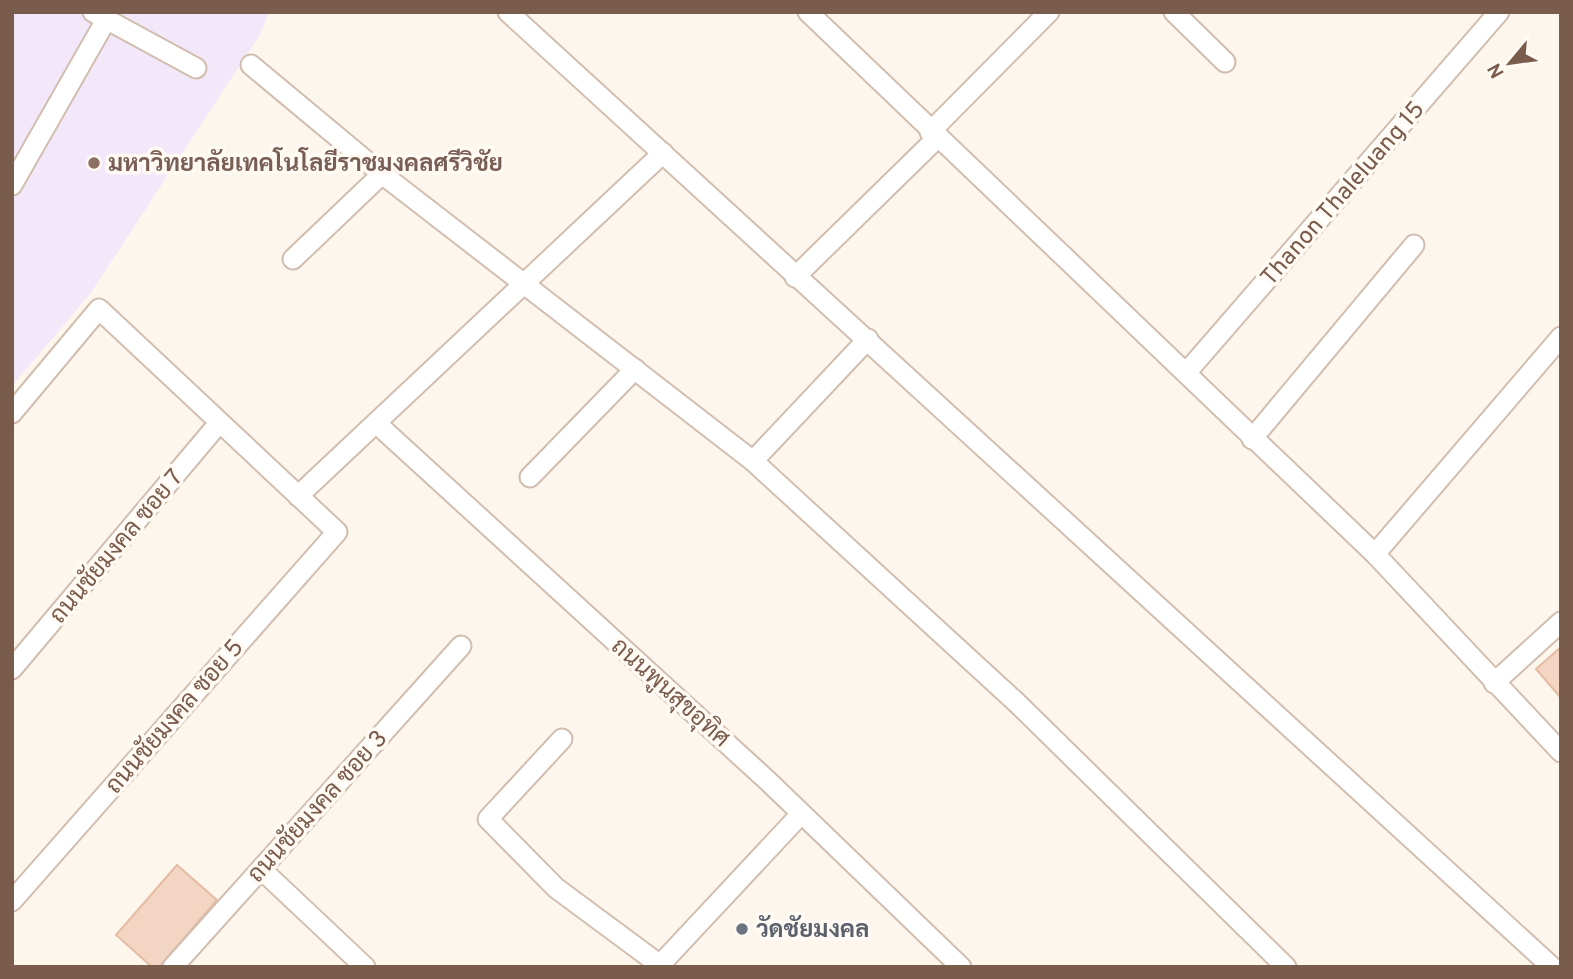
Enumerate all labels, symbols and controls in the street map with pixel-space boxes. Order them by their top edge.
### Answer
north arrow [1475,28,1545,98]
text: N [1483,58,1511,82]
street label: Thanon Thaleluang 15 [1255,96,1432,293]
place label: มหาวิทยาลัยเทคโนโลยีราชมงคลศรีวิชัย [108,147,503,180]
marker: มหาวิทยาลัยเทคโนโลยีราชมงคลศรีวิชัย [86,155,102,171]
street label: ถนนชัยมงคล ซอย 7 [43,463,191,631]
street label: ถนนพูนสุขอุทิศ [604,632,736,755]
street label: ถนนชัยมงคล ซอย 5 [99,633,251,801]
street label: ถนนชัยมงคล ซอย 3 [241,724,395,890]
place label: วัดชัยมงคล [756,914,869,946]
marker: วัดชัยมงคล [734,921,750,937]

